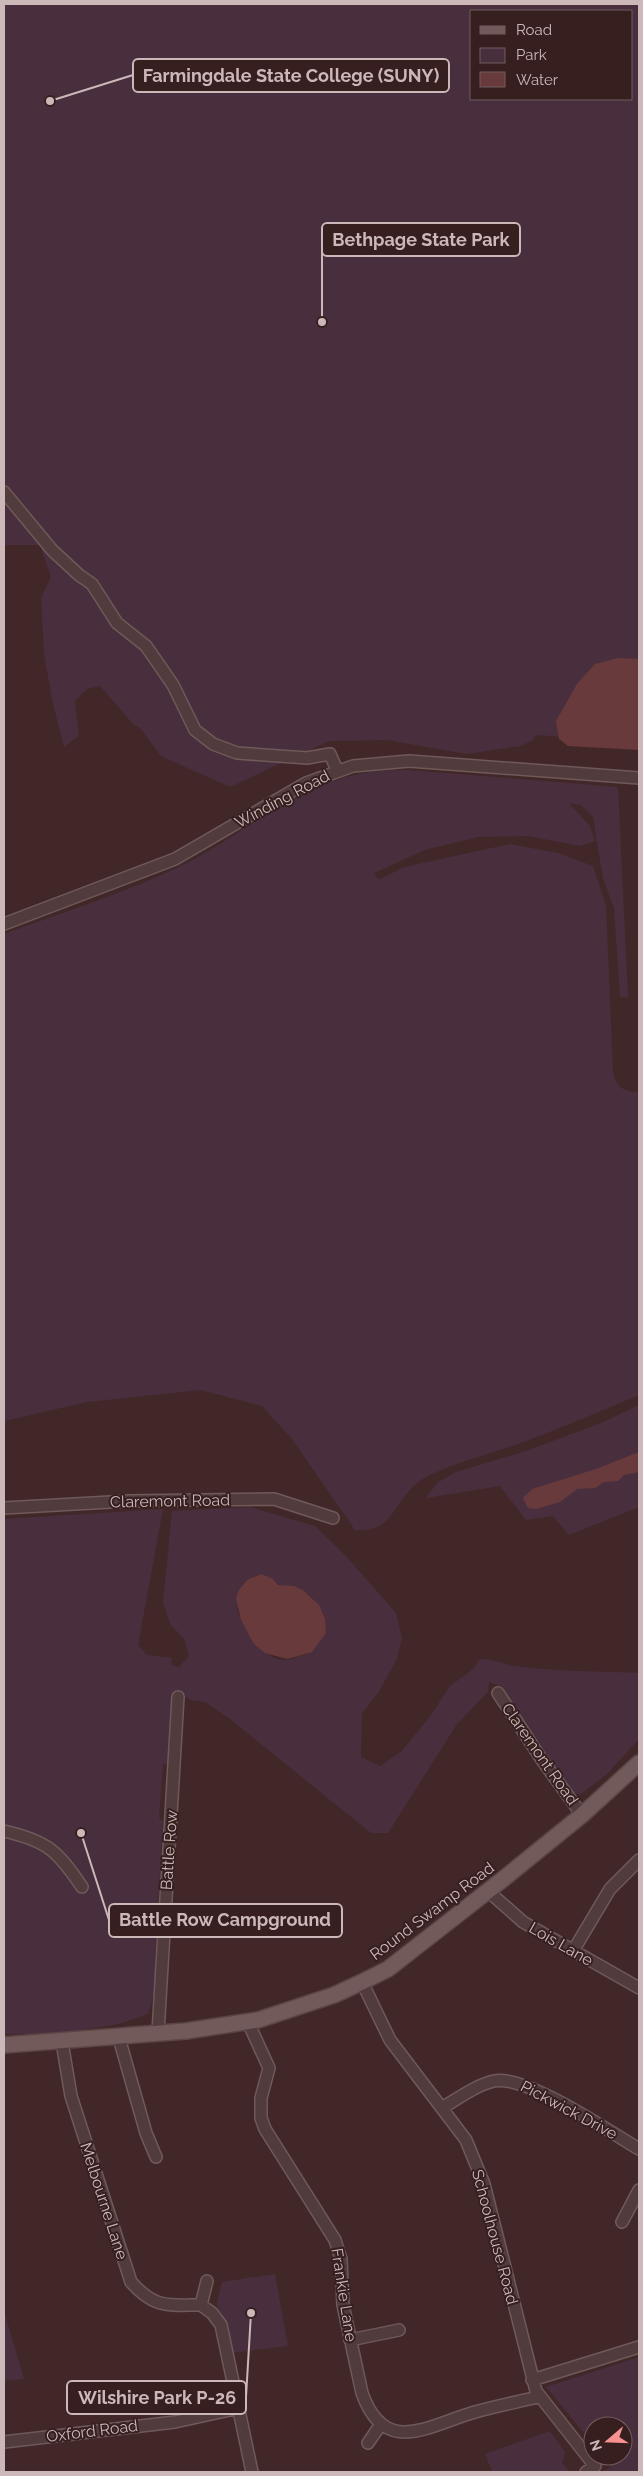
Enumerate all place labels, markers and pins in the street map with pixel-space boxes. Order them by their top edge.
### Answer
callout: Farmingdale State College (SUNY) [133,59,449,92]
callout: Bethpage State Park [322,223,520,256]
callout: Battle Row Campground [109,1904,342,1937]
callout: Wilshire Park P-26 [67,2381,246,2414]

